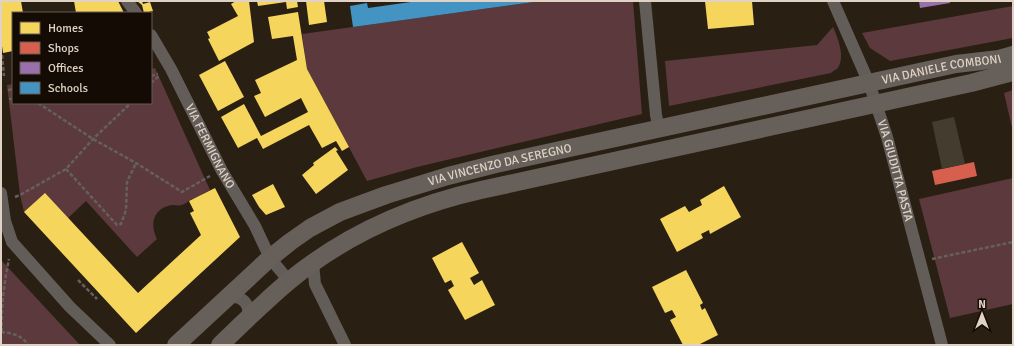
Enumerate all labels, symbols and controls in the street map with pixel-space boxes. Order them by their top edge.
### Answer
legend [12,12,152,104]
text: Homes [48,21,83,36]
text: Shops [48,41,79,56]
street label: VIA DANIELE COMBONI [881,52,1003,88]
text: Offices [48,61,83,76]
text: Schools [48,81,88,96]
street label: VIA FERMIGNANO [182,102,238,192]
street label: VIA GIUDITTA PASTA [874,118,916,224]
street label: VIA VINCENZO DA SEREGNO [426,141,573,190]
north arrow [962,294,1002,334]
text: N [978,298,986,311]

